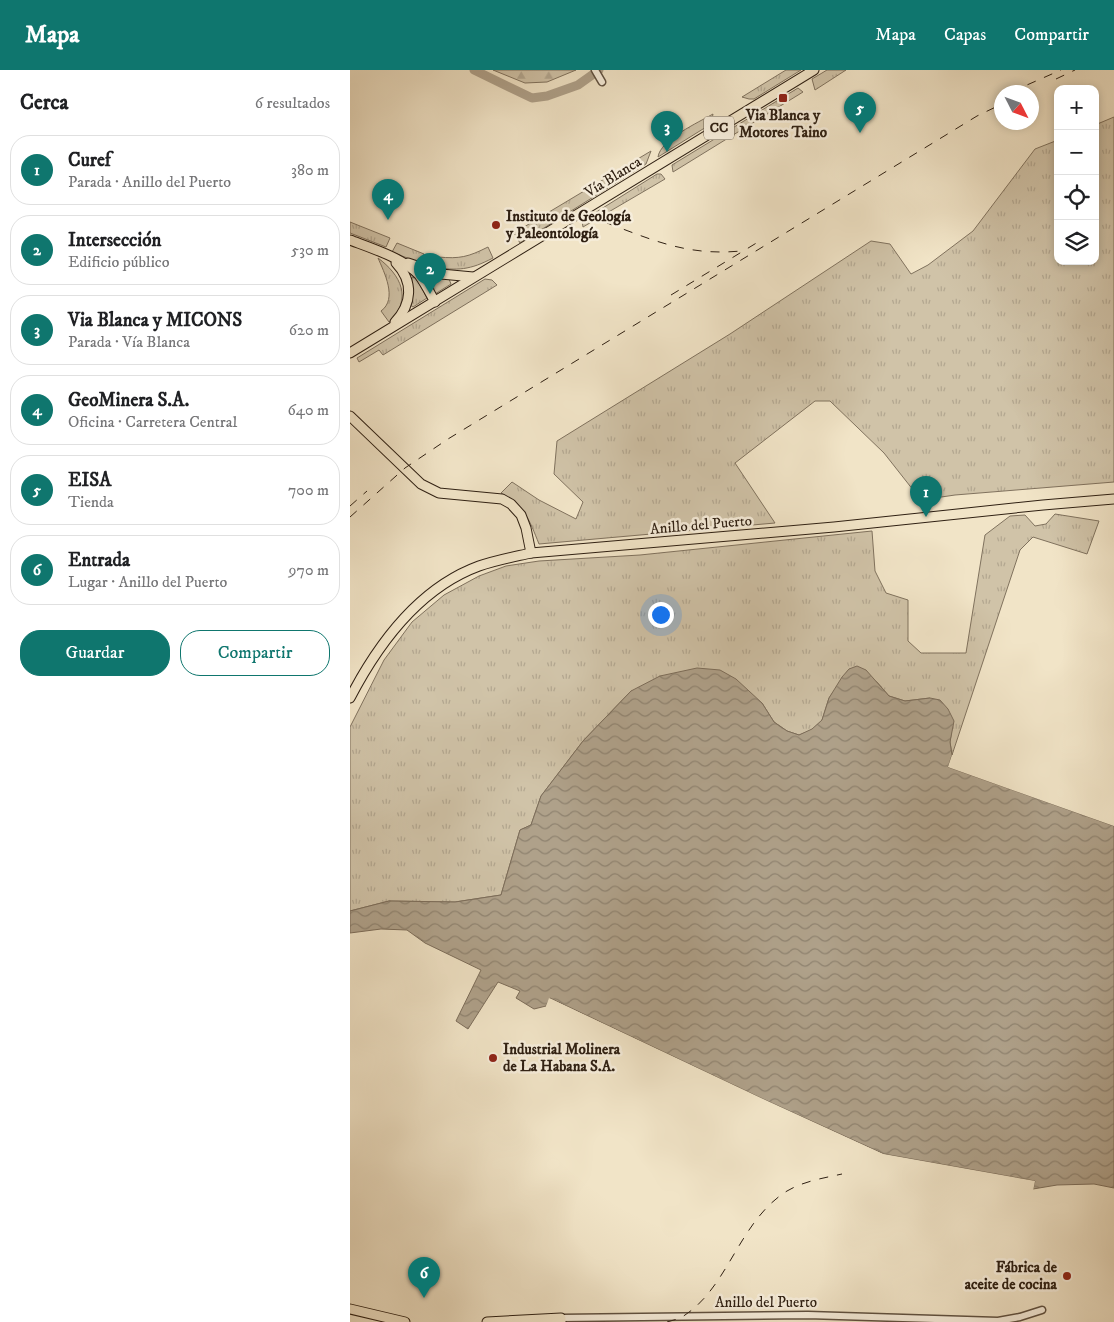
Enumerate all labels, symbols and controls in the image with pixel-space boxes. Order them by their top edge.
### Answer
text: Mapa [25,20,79,50]
text: Mapa [875,24,916,46]
text: Capas [944,24,986,46]
text: Compartir [1014,24,1089,46]
north arrow [994,85,1039,130]
map controls [1054,85,1099,265]
button: + [1054,85,1099,130]
text: Cerca [20,90,68,116]
marker: Via Blanca y Motores Taino [777,92,789,104]
pin: 5 [844,92,876,133]
text: 6 resultados [255,93,330,113]
place label: Via Blanca y Motores Taino [739,106,828,142]
pin: 3 [651,111,683,152]
road number: CC [704,116,734,140]
button: − [1054,130,1099,175]
text: Curef [68,149,111,172]
street label: Vía Blanca [580,152,645,202]
text: 1 [34,160,40,180]
text: 380 m [291,160,329,180]
text: Parada · Anillo del Puerto [68,172,231,192]
button: locate [1054,175,1099,220]
pin: 4 [372,179,404,220]
place label: Instituto de Geología y Paleontología [505,207,632,243]
marker: Instituto de Geología y Paleontología [490,219,502,231]
button: layers [1054,220,1099,265]
text: Intersección [68,229,161,252]
text: 2 [33,240,41,260]
text: 530 m [291,240,329,260]
text: Edificio público [68,252,169,272]
pin: 2 [414,253,446,294]
text: Via Blanca y MICONS [68,309,242,332]
text: 3 [34,320,40,340]
text: 620 m [289,320,329,340]
text: Parada · Vía Blanca [68,332,190,352]
text: GeoMinera S.A. [68,389,189,412]
text: 4 [32,400,42,420]
text: 640 m [287,400,329,420]
text: Oficina · Carretera Central [68,412,237,432]
text: EISA [68,469,111,492]
pin: 1 [910,476,942,517]
text: 5 [33,480,41,500]
text: 700 m [288,480,329,500]
text: Tienda [68,492,114,512]
street label: Anillo del Puerto [649,511,753,539]
text: Entrada [68,549,130,572]
text: 6 [33,560,41,580]
text: 970 m [289,560,329,580]
text: Lugar · Anillo del Puerto [68,572,227,592]
your location [648,602,674,628]
button: Guardar [20,630,170,676]
button: Compartir [180,630,330,676]
place label: Industrial Molinera de La Habana S.A. [503,1040,621,1076]
marker: Industrial Molinera de La Habana S.A. [487,1052,499,1064]
pin: 6 [408,1257,440,1298]
place label: Fábrica de aceite de cocina [965,1258,1058,1294]
marker: Fábrica de aceite de cocina [1061,1270,1073,1282]
street label: Anillo del Puerto [715,1293,817,1312]

